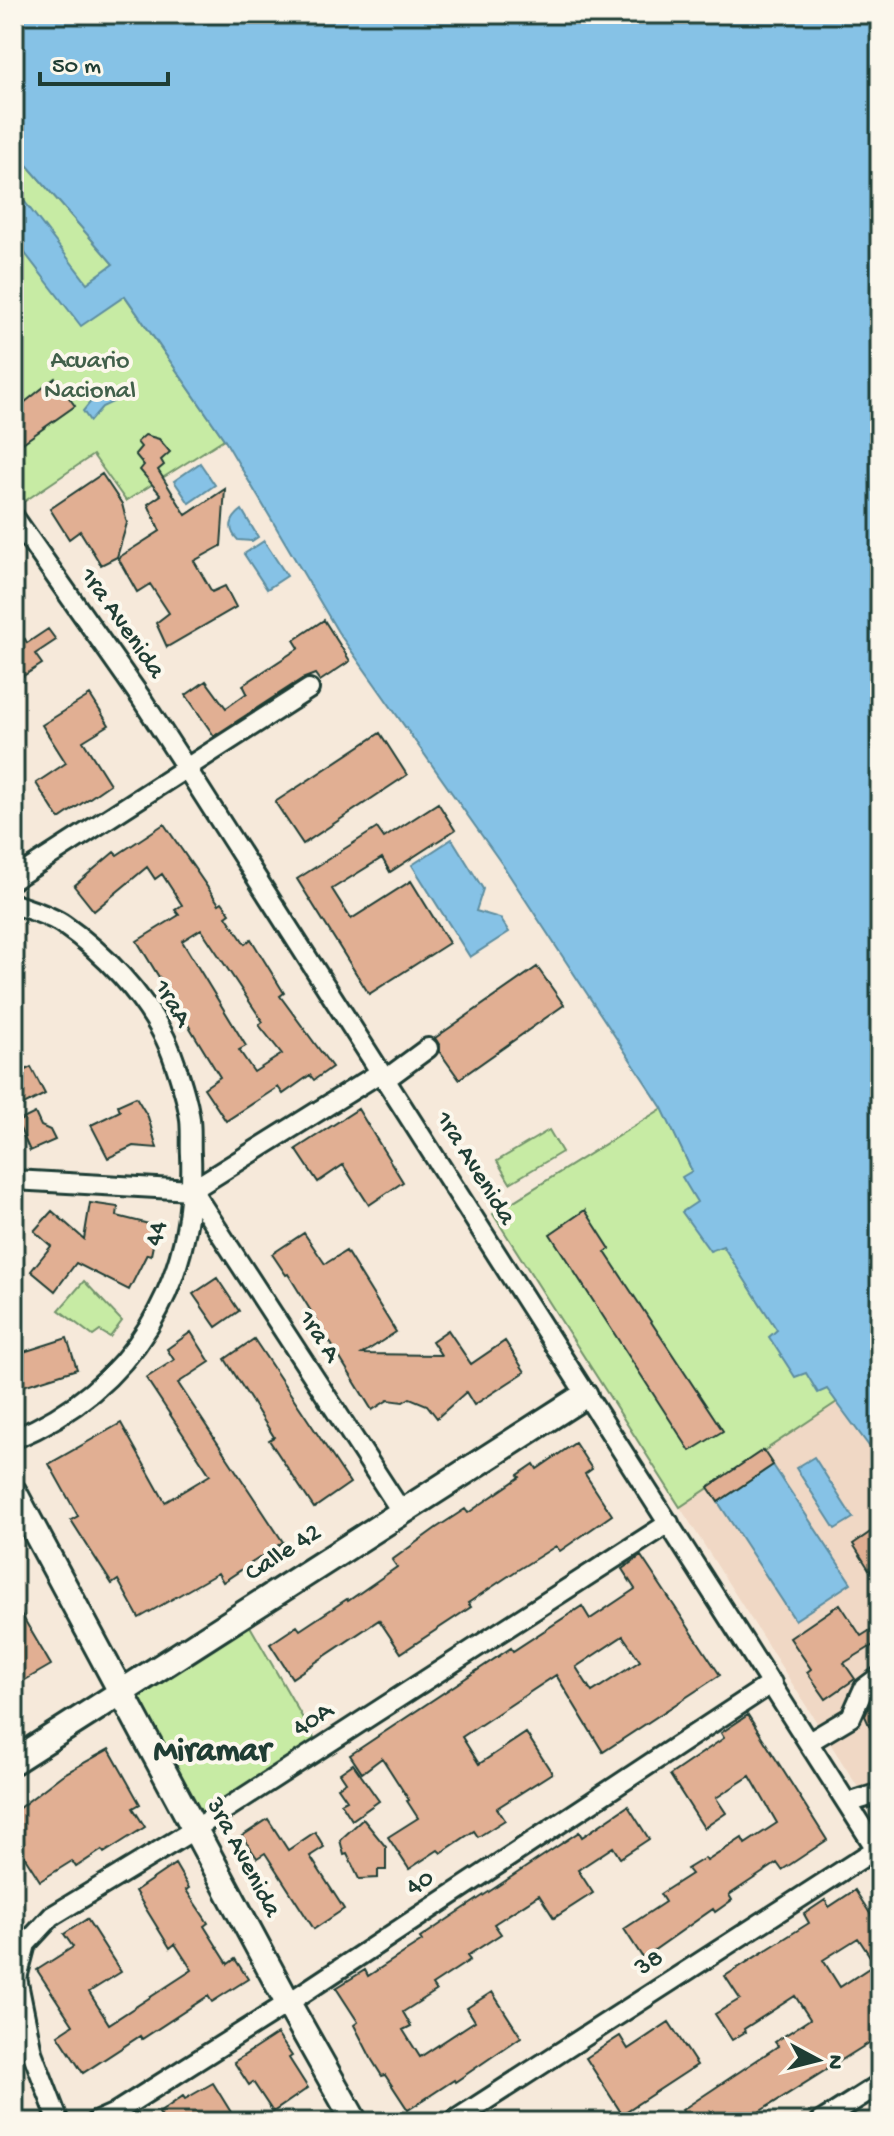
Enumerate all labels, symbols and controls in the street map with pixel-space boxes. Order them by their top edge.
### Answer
scale bar [40,36,168,86]
text: 50 m [52,53,101,82]
park label: Acuario Nacional [44,347,136,408]
street label: 1ra Avenida [71,562,171,687]
street label: 1raA [144,974,198,1035]
street label: 1ra Avenida [426,1106,522,1233]
street label: 44 [140,1219,176,1249]
street label: 1ra A [289,1304,347,1370]
street label: Calle 42 [240,1518,328,1590]
street label: 40A [288,1696,342,1746]
district label: Miramar [154,1733,274,1773]
street label: 3ra Avenida [197,1792,287,1925]
street label: 40 [401,1864,441,1904]
street label: 38 [629,1943,670,1985]
north arrow [778,2020,858,2100]
text: N [820,2053,848,2071]

